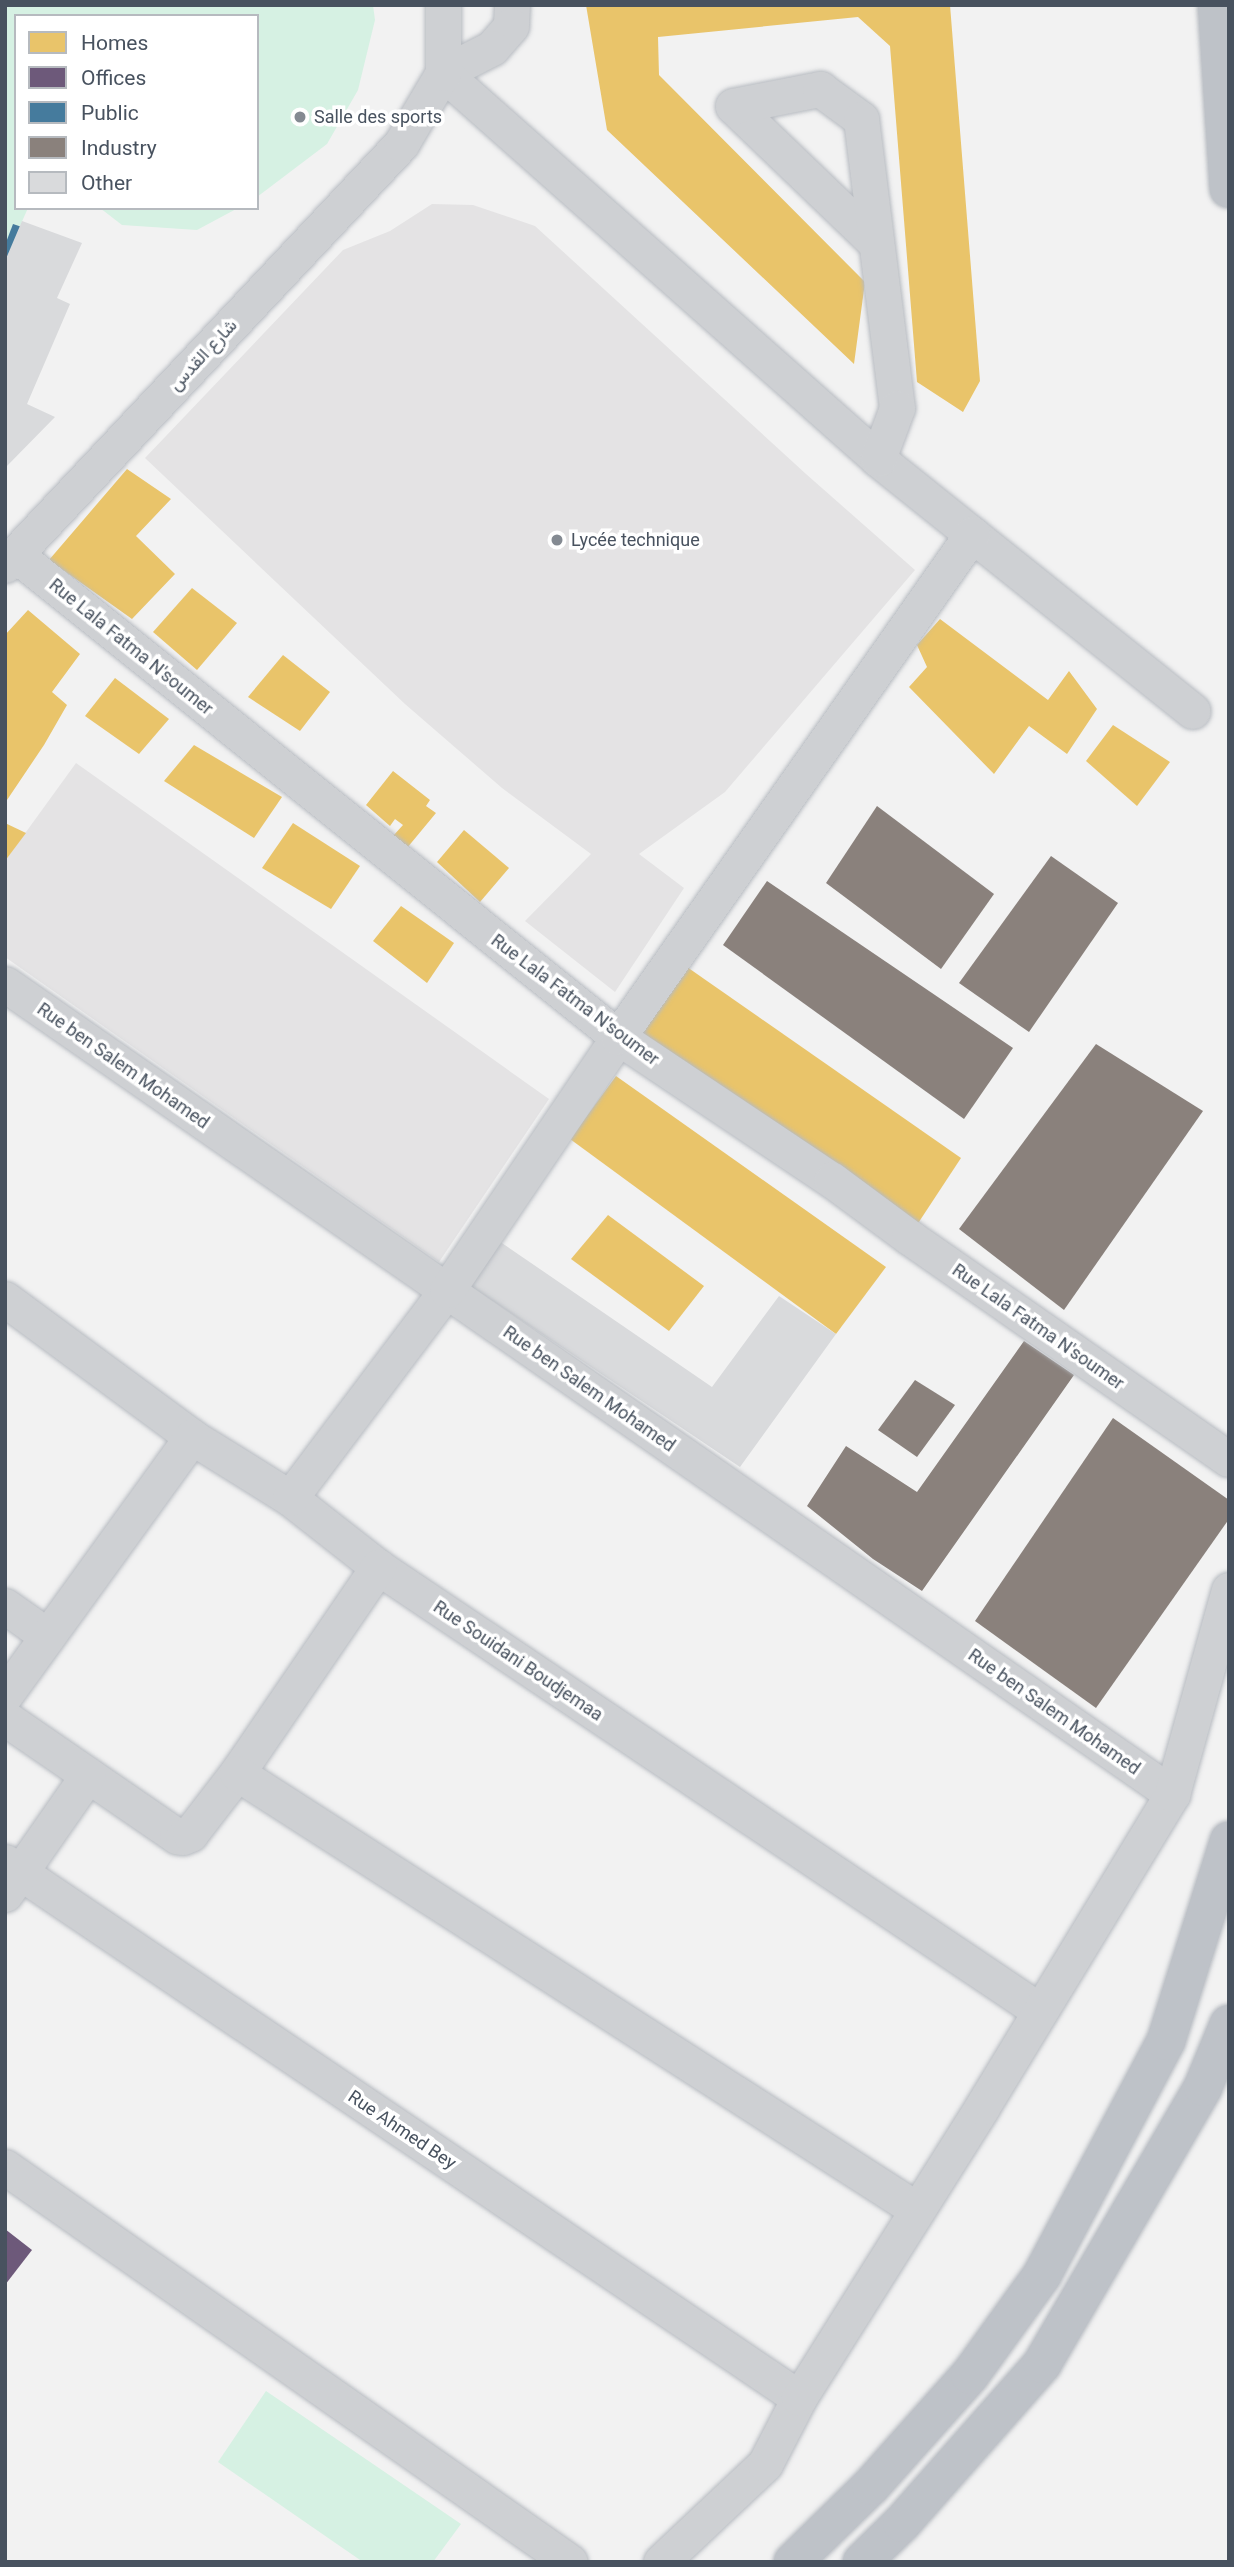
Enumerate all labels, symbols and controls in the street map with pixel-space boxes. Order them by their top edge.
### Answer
legend [14,14,259,210]
text: Homes [81,31,148,55]
text: Offices [81,66,146,90]
text: Public [81,101,139,125]
place label: Salle des sports [314,106,442,128]
marker: Salle des sports [292,109,308,125]
text: Industry [81,136,157,160]
text: Other [81,171,132,195]
street label: شارع القدس [164,315,242,395]
place label: Lycée technique [571,529,700,551]
marker: Lycée technique [549,532,565,548]
street label: Rue Lala Fatma N'soumer [45,574,217,720]
street label: Rue Lala Fatma N'soumer [487,930,663,1070]
street label: Rue ben Salem Mohamed [33,998,213,1134]
street label: Rue Lala Fatma N'soumer [948,1259,1128,1395]
street label: Rue ben Salem Mohamed [499,1321,679,1457]
street label: Rue Souidani Boudjemaa [429,1596,607,1726]
street label: Rue ben Salem Mohamed [964,1644,1144,1780]
street label: Rue Ahmed Bey [344,2086,460,2174]

